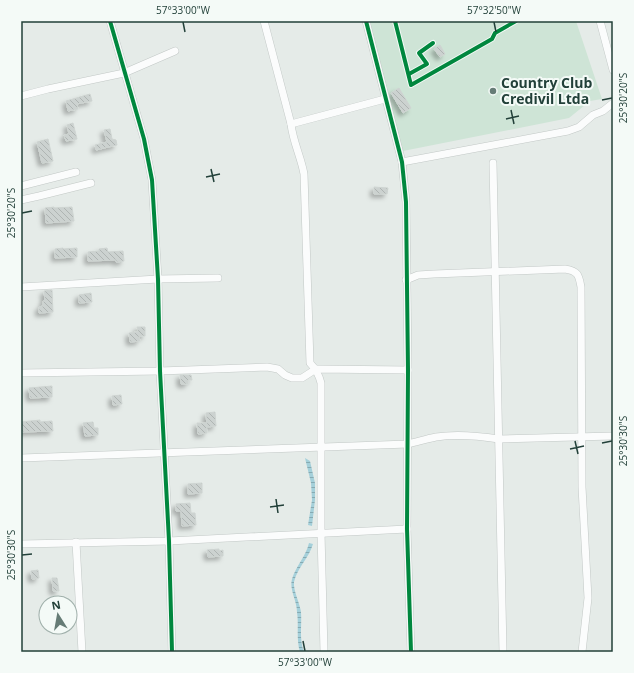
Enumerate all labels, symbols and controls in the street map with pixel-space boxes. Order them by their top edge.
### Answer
text: 57°33'00"W [156,3,211,17]
text: 57°32'50"W [467,3,522,17]
place label: Country Club Credivil Ltda [501,73,592,108]
text: 25°30'20"S [616,73,630,123]
marker: Country Club Credivil Ltda [488,86,498,96]
text: 25°30'20"S [4,188,18,238]
text: 25°30'30"S [616,416,630,466]
text: 25°30'30"S [4,530,18,580]
north arrow [38,595,78,635]
text: N [50,596,62,613]
text: 57°33'00"W [278,655,333,669]

